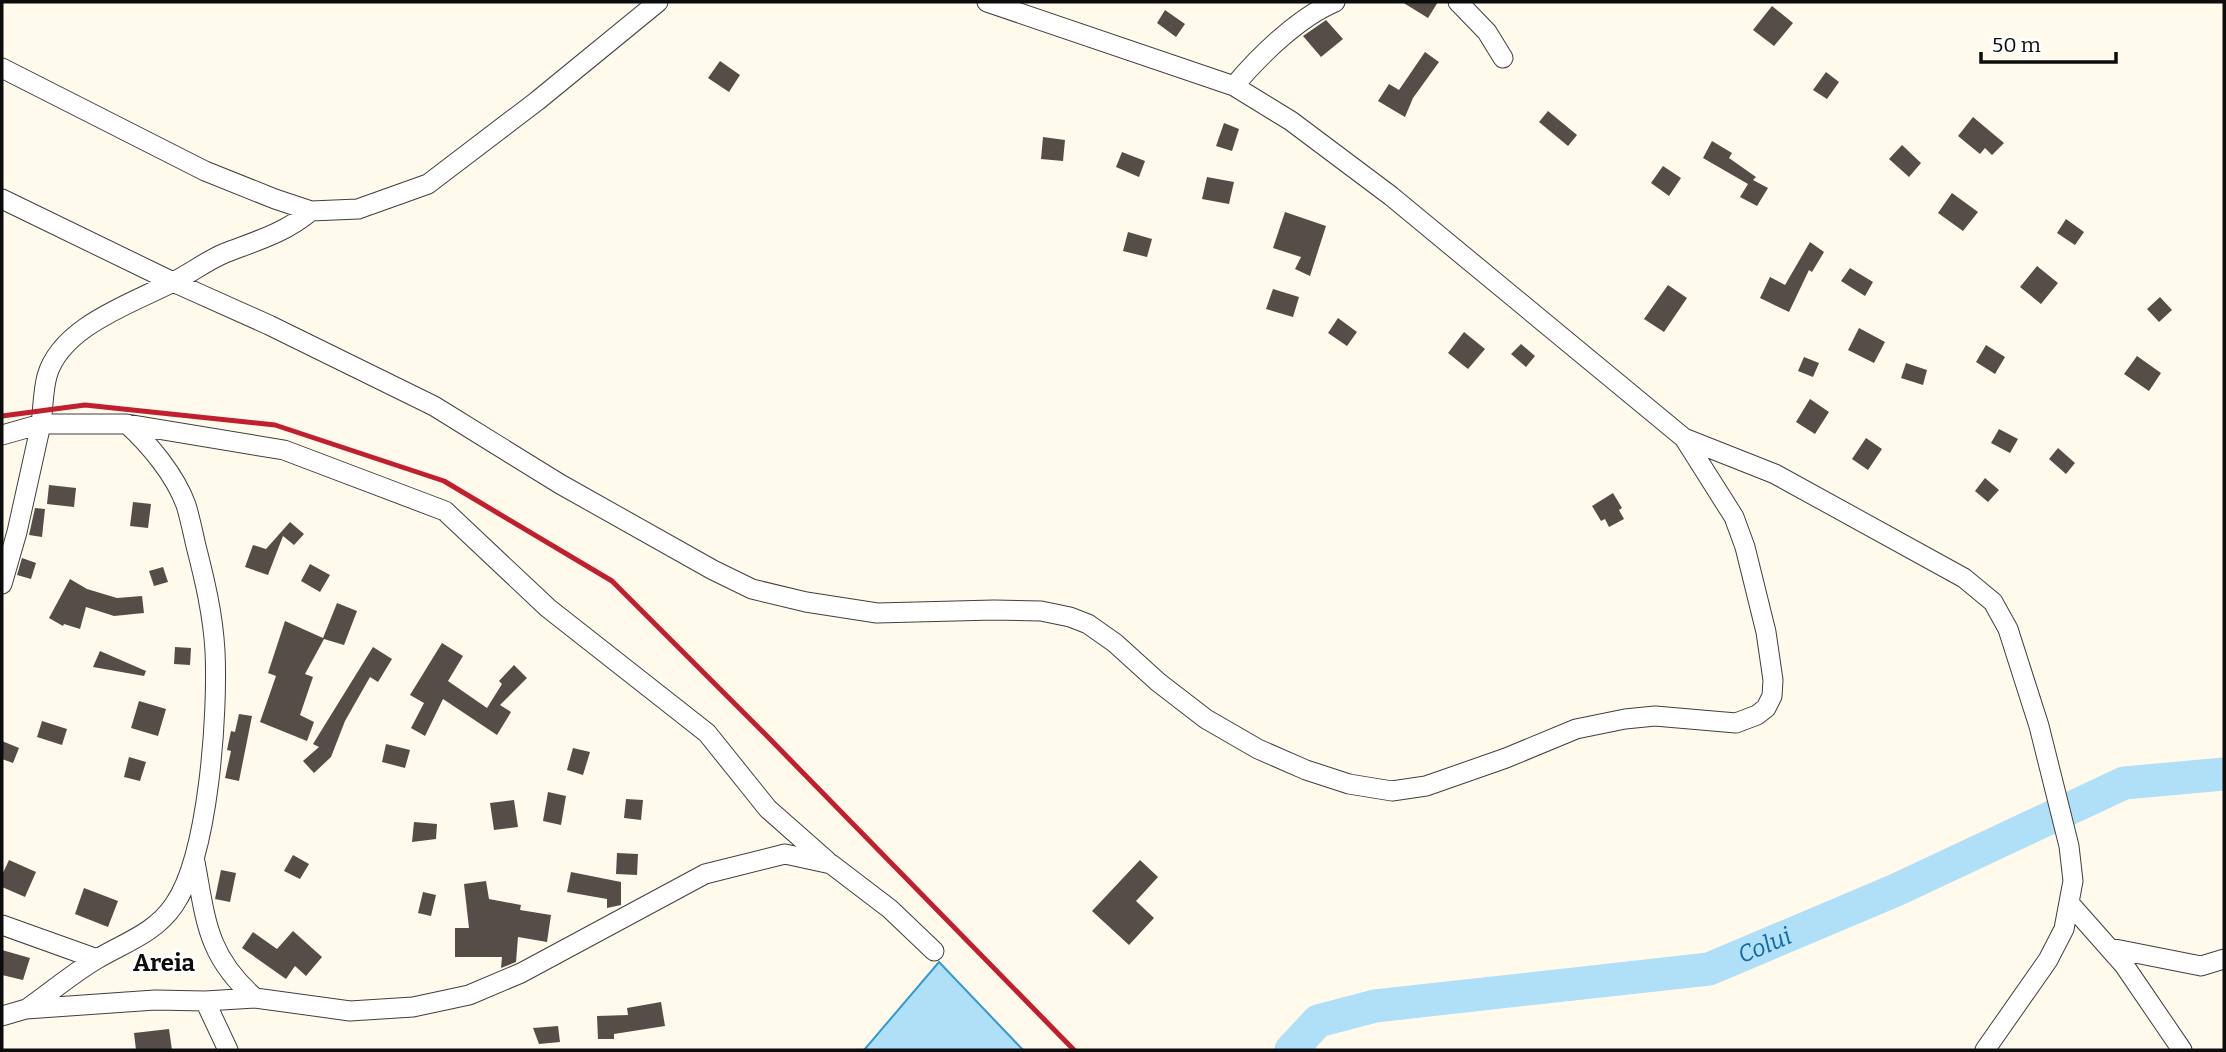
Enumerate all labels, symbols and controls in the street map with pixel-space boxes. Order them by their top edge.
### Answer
scale bar [1981,21,2116,65]
text: 50 m [1992,32,2041,58]
water label: Colui [1734,922,1796,969]
district label: Areia [133,949,195,977]

